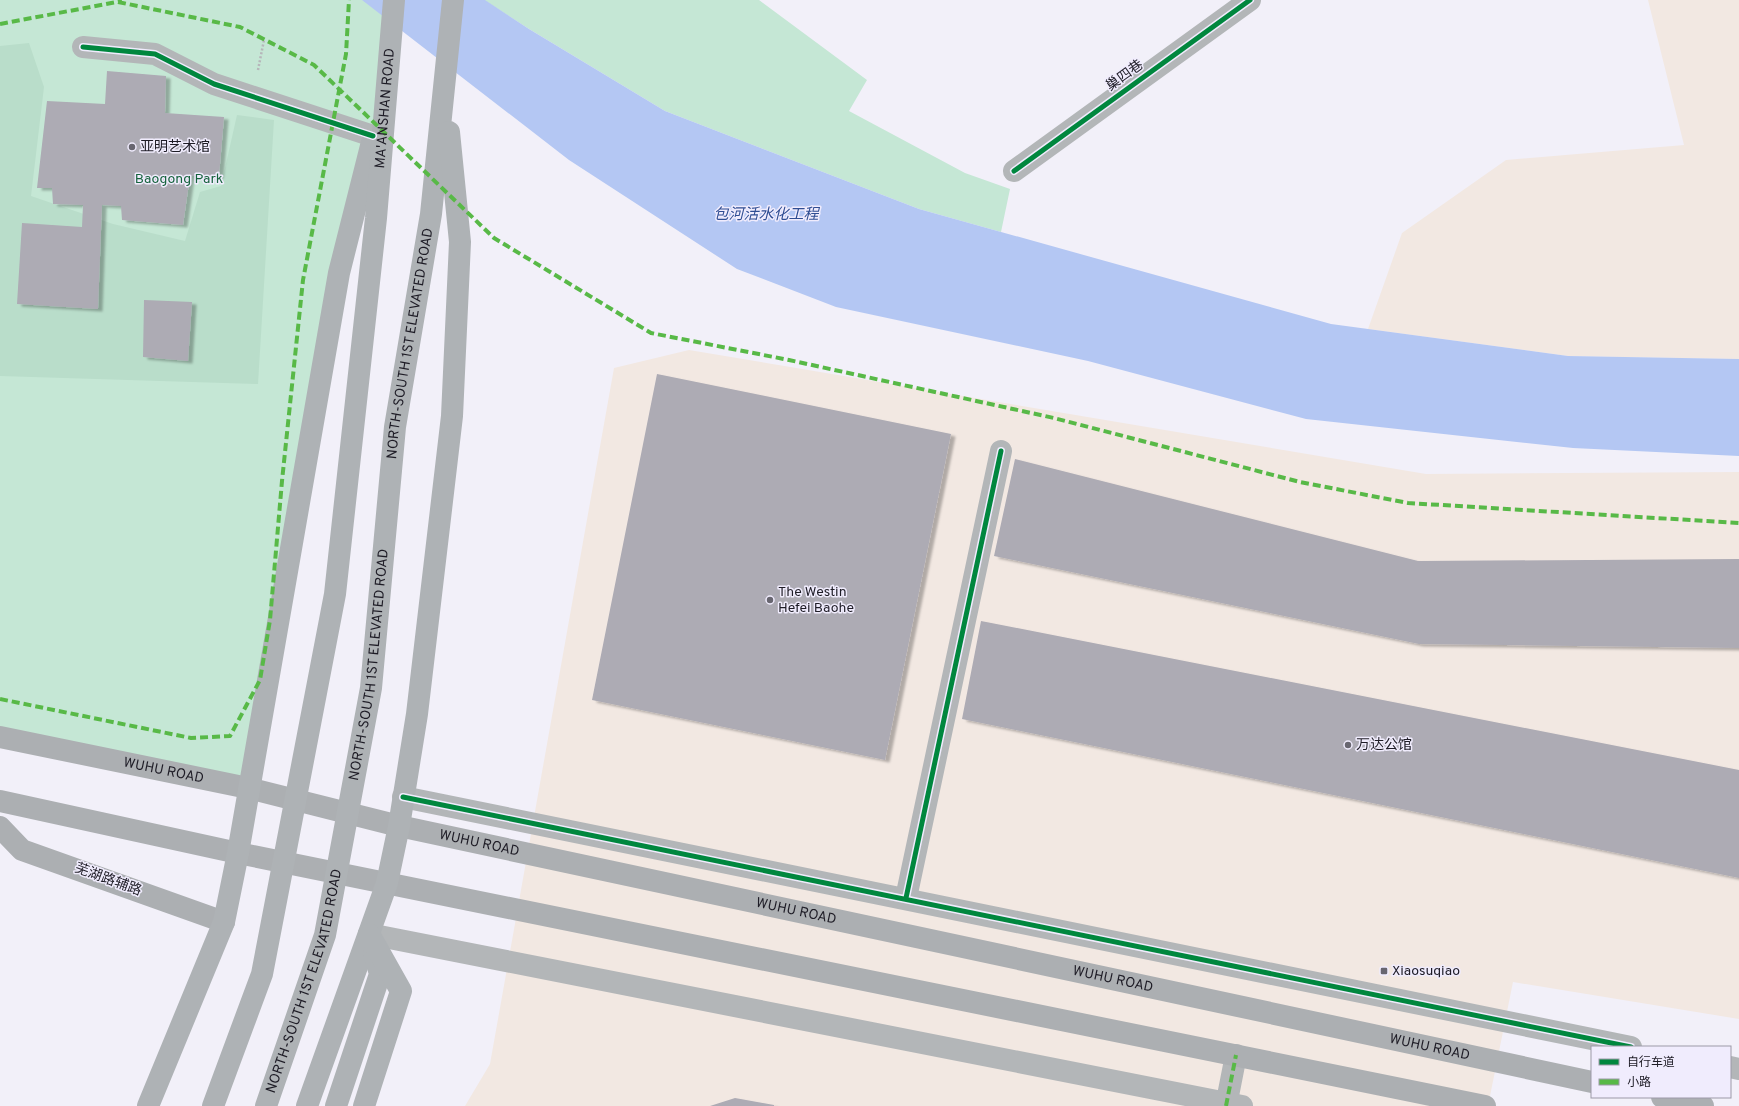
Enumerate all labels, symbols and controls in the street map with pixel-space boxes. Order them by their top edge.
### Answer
street label: MA'ANSHAN ROAD [372,47,398,169]
street label: 巢四巷 [1103,57,1147,95]
place label: 亚明艺术馆 [140,139,210,156]
marker: 亚明艺术馆 [127,142,137,152]
park label: Baogong Park [135,171,223,188]
water label: 包河活水化工程 [713,206,820,225]
street label: NORTH-SOUTH 1ST ELEVATED ROAD [384,227,437,460]
street label: NORTH-SOUTH 1ST ELEVATED ROAD [345,548,392,782]
place label: The Westin Hefei Baohe [778,584,854,617]
marker: The Westin Hefei Baohe [765,595,775,605]
place label: 万达公馆 [1356,737,1412,754]
marker: 万达公馆 [1343,740,1353,750]
street label: WUHU ROAD [122,754,205,787]
street label: WUHU ROAD [437,826,521,860]
street label: 芜湖路辅路 [72,860,144,900]
street label: NORTH-SOUTH 1ST ELEVATED ROAD [263,868,346,1095]
street label: WUHU ROAD [754,894,838,928]
street label: WUHU ROAD [1071,962,1155,996]
place label: Xiaosuqiao [1392,963,1460,980]
marker: Xiaosuqiao [1379,966,1389,976]
street label: WUHU ROAD [1388,1030,1471,1064]
legend [1591,1046,1731,1098]
text: 自行车道 [1627,1055,1675,1071]
text: 小路 [1627,1075,1651,1091]

